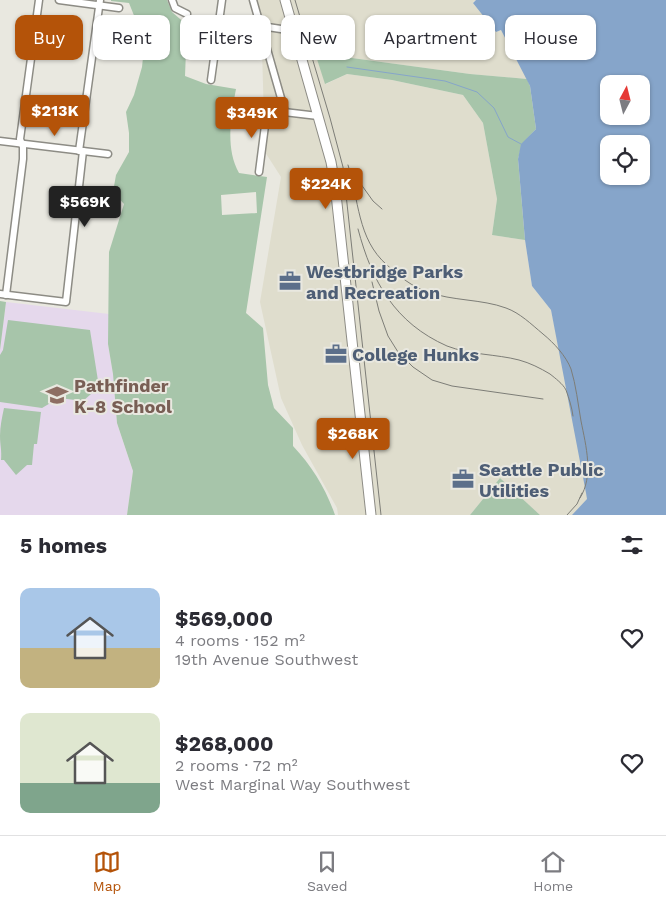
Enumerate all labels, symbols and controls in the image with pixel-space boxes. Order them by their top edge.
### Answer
chip: Buy [15,15,83,60]
chip: Rent [93,15,170,60]
chip: Filters [180,15,271,60]
chip: New [281,15,355,60]
chip: Apartment [365,15,495,60]
chip: House [505,15,596,60]
north arrow [600,75,650,125]
map controls [600,75,650,185]
pin: $213K [20,94,90,137]
pin: $349K [217,96,287,139]
text: $213K [31,101,79,120]
text: $349K [226,103,278,122]
button: locate [600,135,650,185]
pin: $224K [291,168,361,210]
text: $224K [301,174,351,193]
pin: $569K [50,186,120,228]
text: $569K [60,192,110,211]
place label: Westbridge Parks and Recreation [306,261,464,303]
office icon: Westbridge Parks and Recreation [277,268,303,294]
office icon: College Hunks [323,341,349,367]
place label: College Hunks [352,344,480,365]
place label: Pathfinder K-8 School [74,375,172,417]
school or university icon: Pathfinder K-8 School [44,382,70,408]
pin: $268K [318,418,388,460]
text: $268K [328,424,378,443]
place label: Seattle Public Utilities [479,459,603,501]
office icon: Seattle Public Utilities [450,466,476,492]
icon: filters [618,531,646,559]
text: 5 homes [20,533,107,558]
text: $569,000 [175,606,273,631]
icon: home [60,608,120,668]
icon: heart [618,624,646,652]
text: 4 rooms · 152 m² [175,631,305,650]
text: 19th Avenue Southwest [175,650,358,669]
text: $268,000 [175,731,274,756]
icon: home [60,733,120,793]
icon: heart [618,749,646,777]
text: 2 rooms · 72 m² [175,756,298,775]
text: West Marginal Way Southwest [175,775,410,794]
tab: Map [93,848,121,894]
tab: Saved [307,848,348,894]
tab: Home [533,848,573,894]

